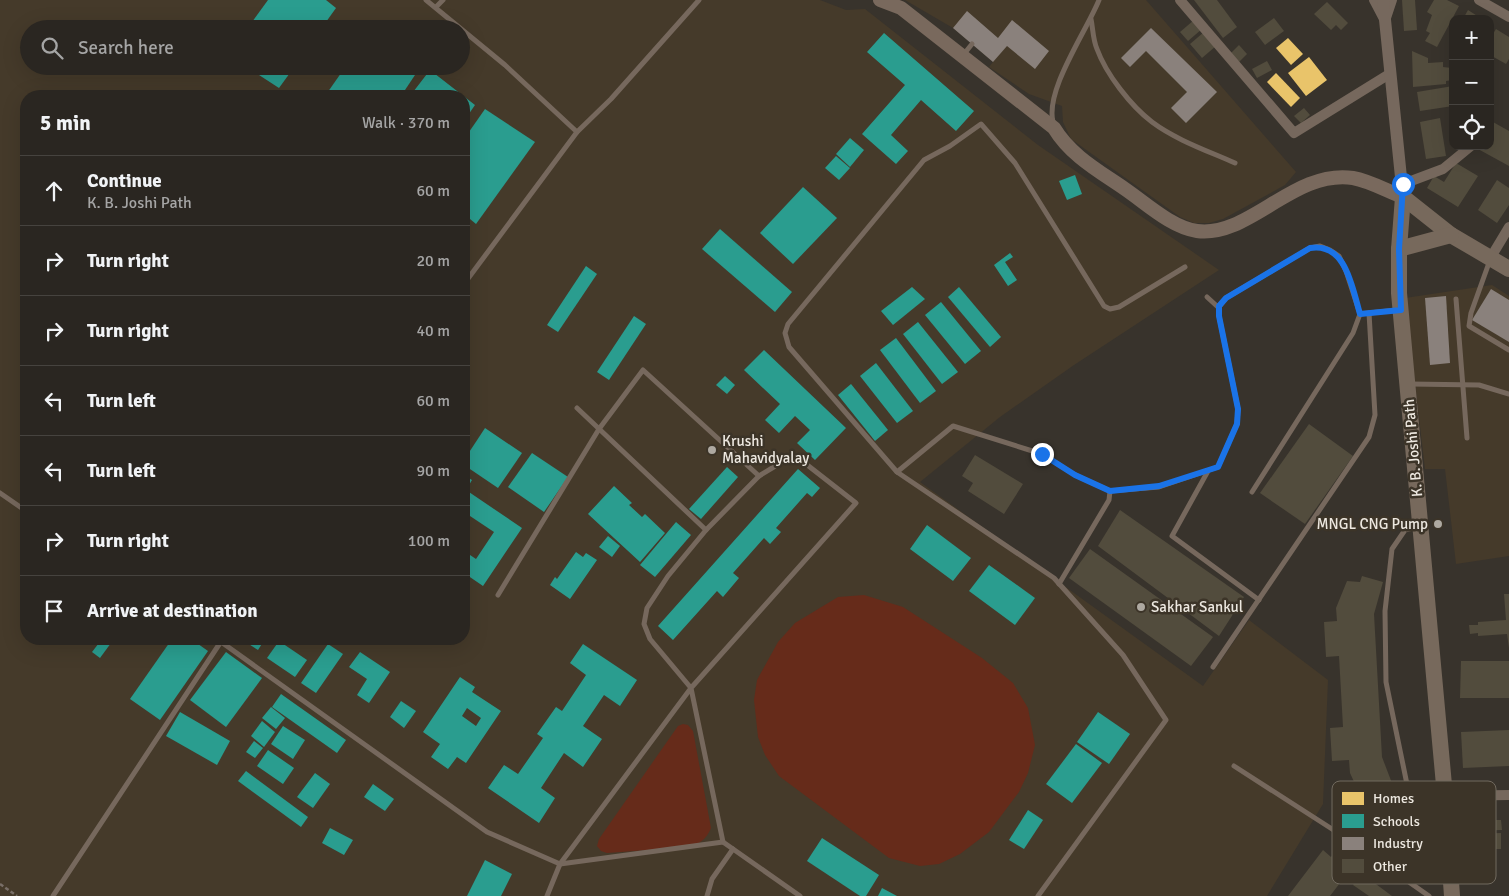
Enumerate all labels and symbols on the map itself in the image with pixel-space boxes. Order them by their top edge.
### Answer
route start [1392,173,1415,196]
street label: K. B. Joshi Path [1400,398,1426,498]
place label: Krushi Mahavidyalay [722,432,809,467]
route end [1031,443,1054,466]
marker: Krushi Mahavidyalay [706,444,718,456]
place label: MNGL CNG Pump [1316,515,1428,533]
marker: MNGL CNG Pump [1432,518,1444,530]
place label: Sakhar Sankul [1151,598,1243,616]
marker: Sakhar Sankul [1135,601,1147,613]
legend [1332,781,1496,884]
text: Homes [1373,790,1414,807]
text: Schools [1373,813,1420,830]
text: Industry [1373,835,1423,852]
text: Other [1373,858,1408,875]

